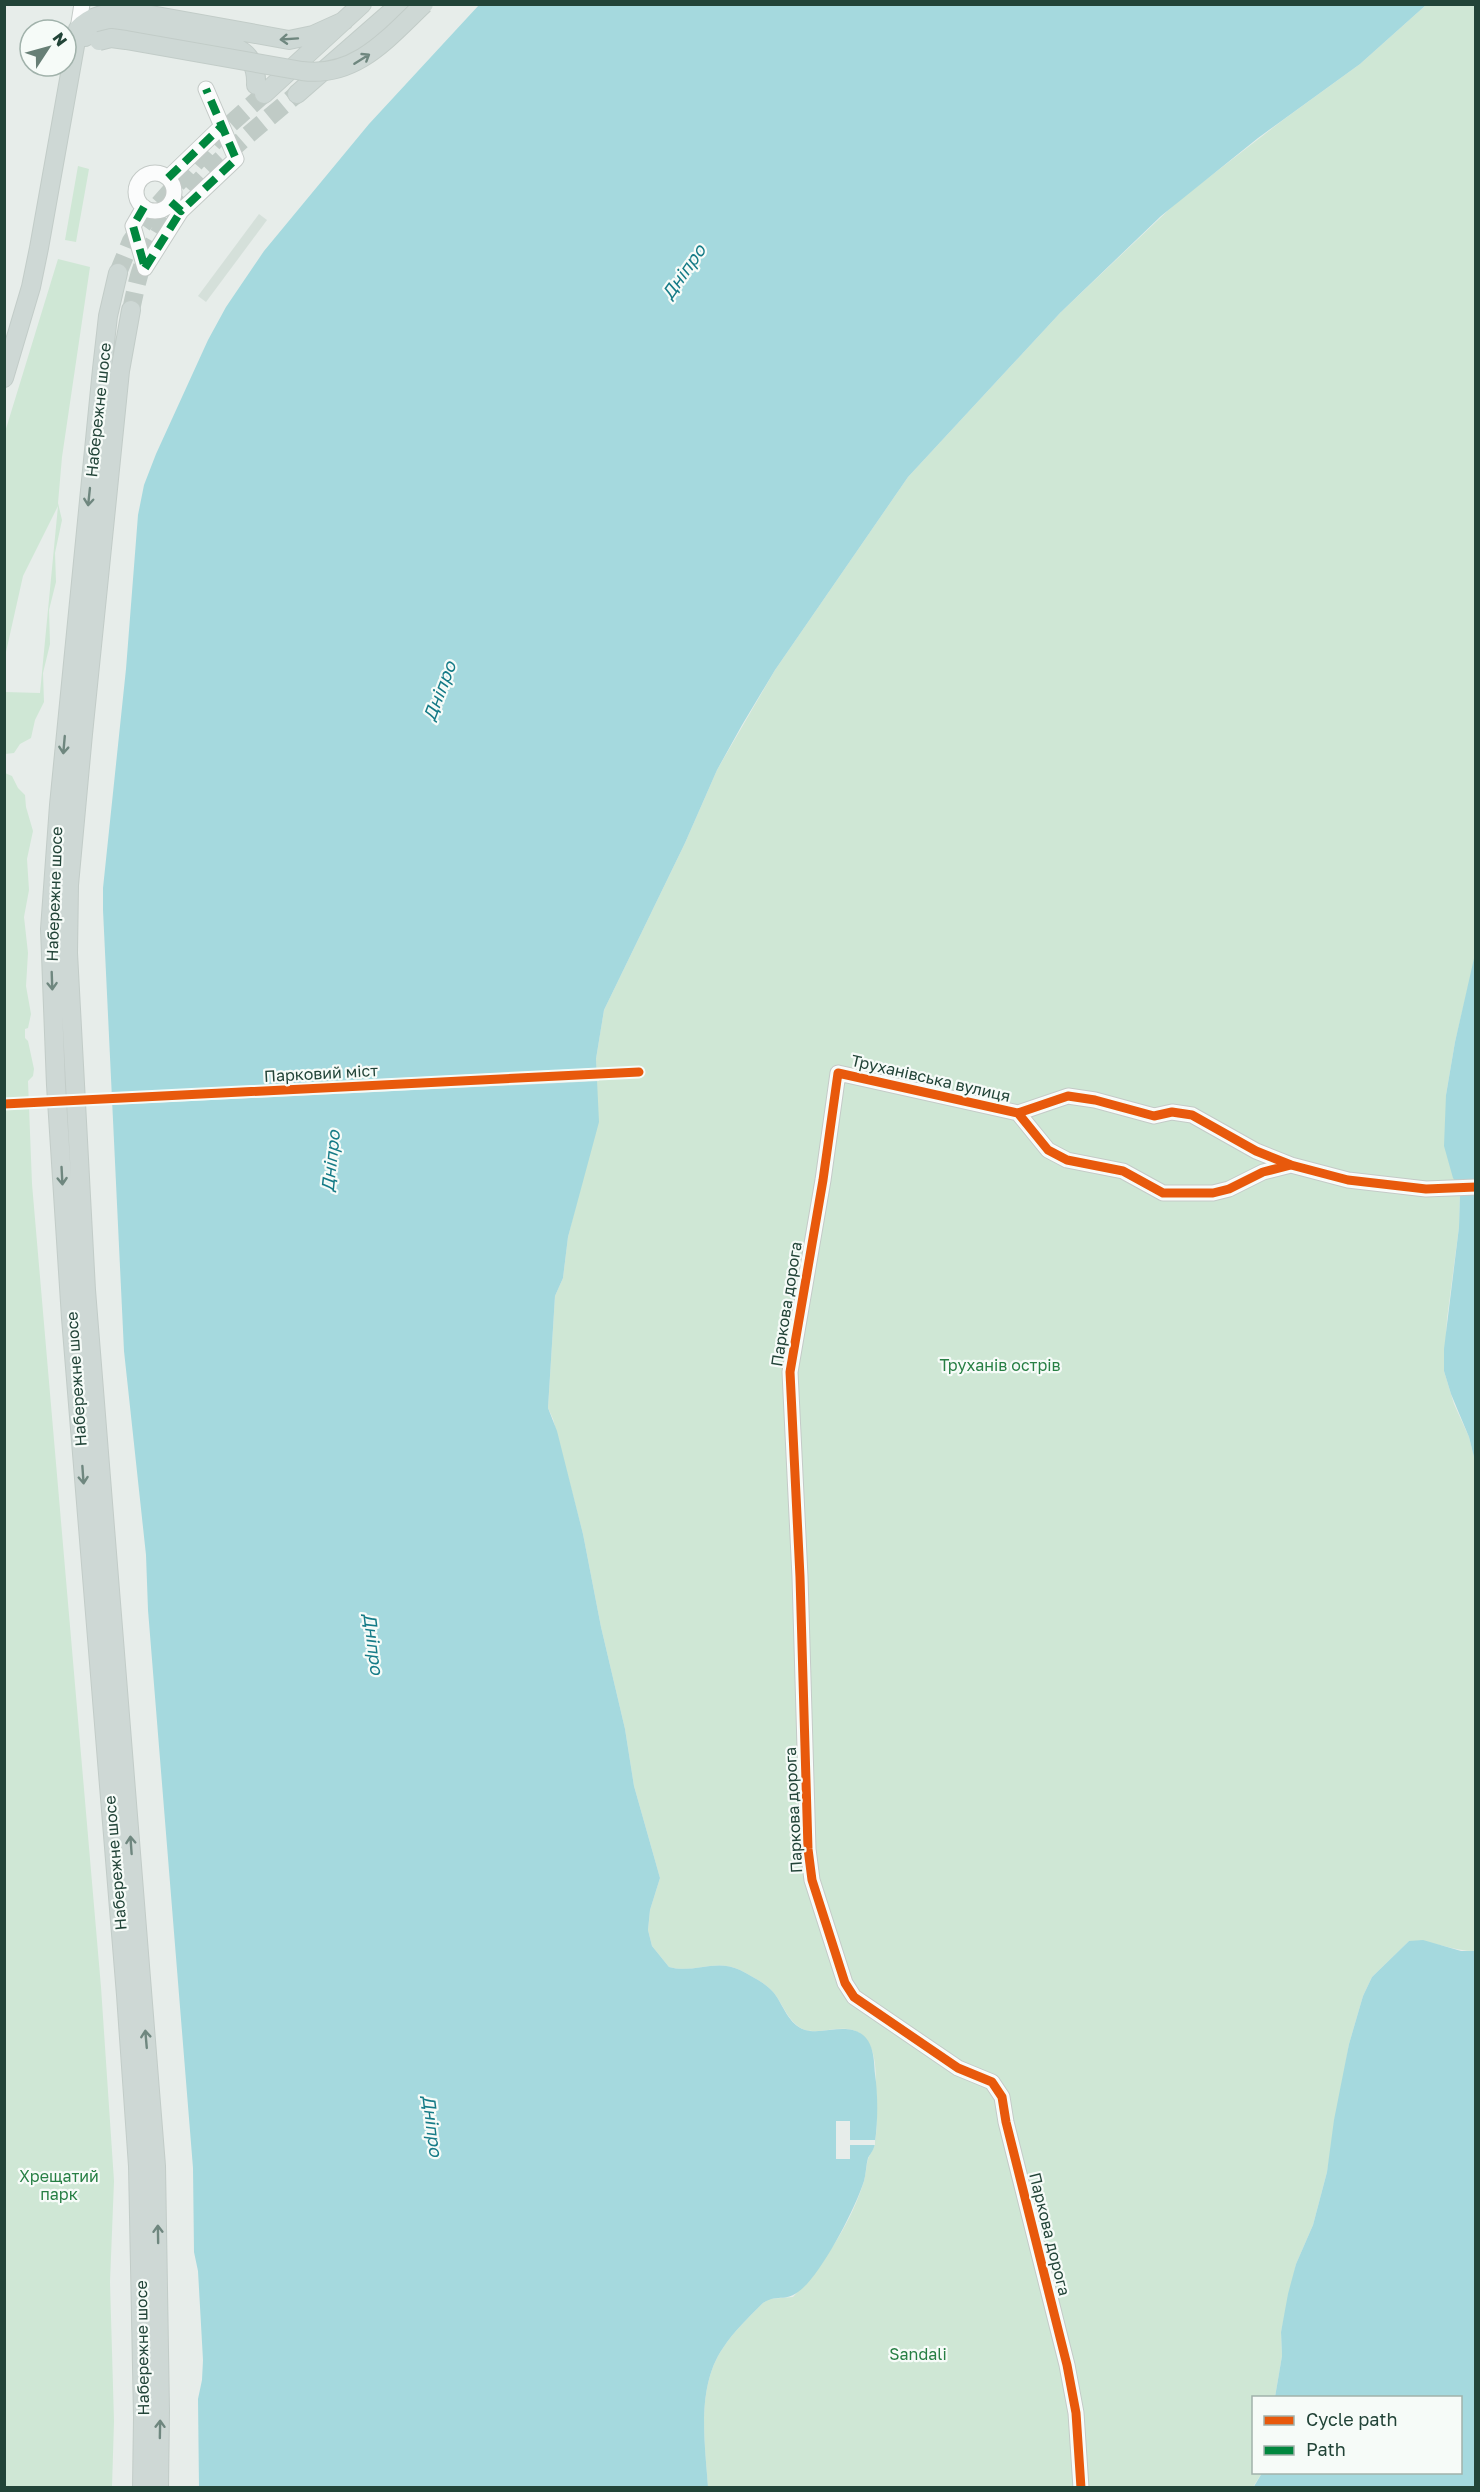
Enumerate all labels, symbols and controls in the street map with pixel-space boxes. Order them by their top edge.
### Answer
north arrow [18,18,78,78]
text: N [48,28,72,50]
one-way arrow [280,34,300,45]
one-way arrow [353,52,370,64]
water label: Дніпро [656,239,711,304]
street label: Набережне шосе [81,342,115,478]
one-way arrow [83,486,94,506]
water label: Дніпро [417,657,461,724]
one-way arrow [58,735,69,755]
street label: Набережне шосе [42,826,66,962]
one-way arrow [46,971,57,991]
street label: Труханівська вулиця [849,1050,1013,1106]
street label: Парковий міст [263,1060,379,1086]
water label: Дніпро [316,1128,344,1194]
one-way arrow [56,1166,67,1186]
street label: Паркова дорога [766,1240,806,1368]
street label: Набережне шосе [61,1311,91,1447]
park label: Труханів острів [939,1355,1061,1375]
one-way arrow [78,1465,89,1485]
water label: Дніпро [359,1611,389,1677]
street label: Паркова дорога [780,1746,806,1874]
street label: Набережне шосе [99,1795,131,1931]
one-way arrow [125,1836,136,1855]
one-way arrow [141,2030,152,2050]
water label: Дніпро [418,2093,448,2159]
park label: Хрещатий парк [19,2166,99,2204]
street label: Паркова дорога [1025,2170,1075,2298]
one-way arrow [152,2225,163,2245]
street label: Набережне шосе [131,2280,153,2416]
park label: Sandali [889,2344,947,2364]
legend [1252,2396,1462,2474]
text: Cycle path [1306,2408,1398,2430]
one-way arrow [154,2420,166,2440]
text: Path [1306,2438,1346,2460]

